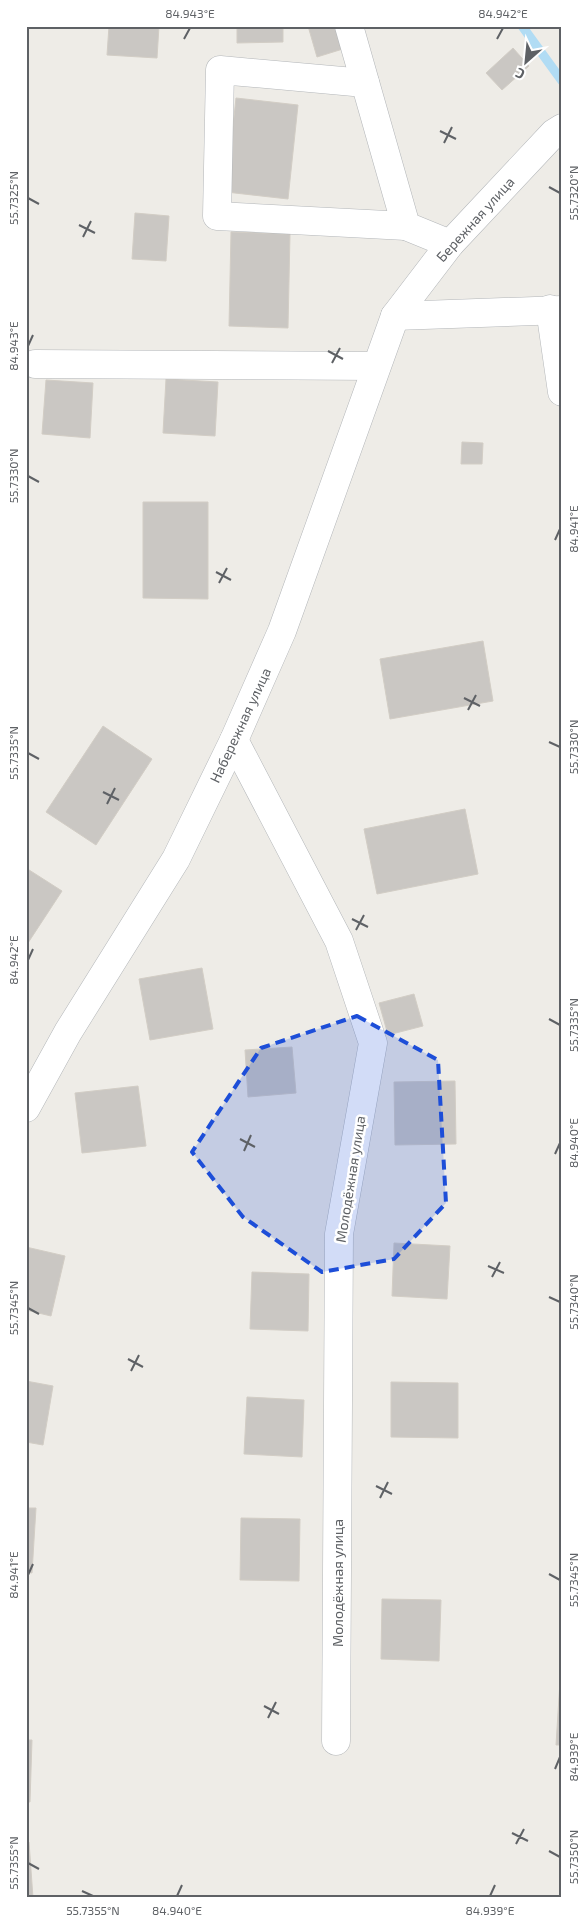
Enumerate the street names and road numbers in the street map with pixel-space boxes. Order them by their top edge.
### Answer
street label: Бережная улица [432,173,518,265]
street label: Набережная улица [206,665,274,785]
street label: Молодёжная улица [332,1114,368,1244]
street label: Молодёжная улица [329,1519,346,1647]

